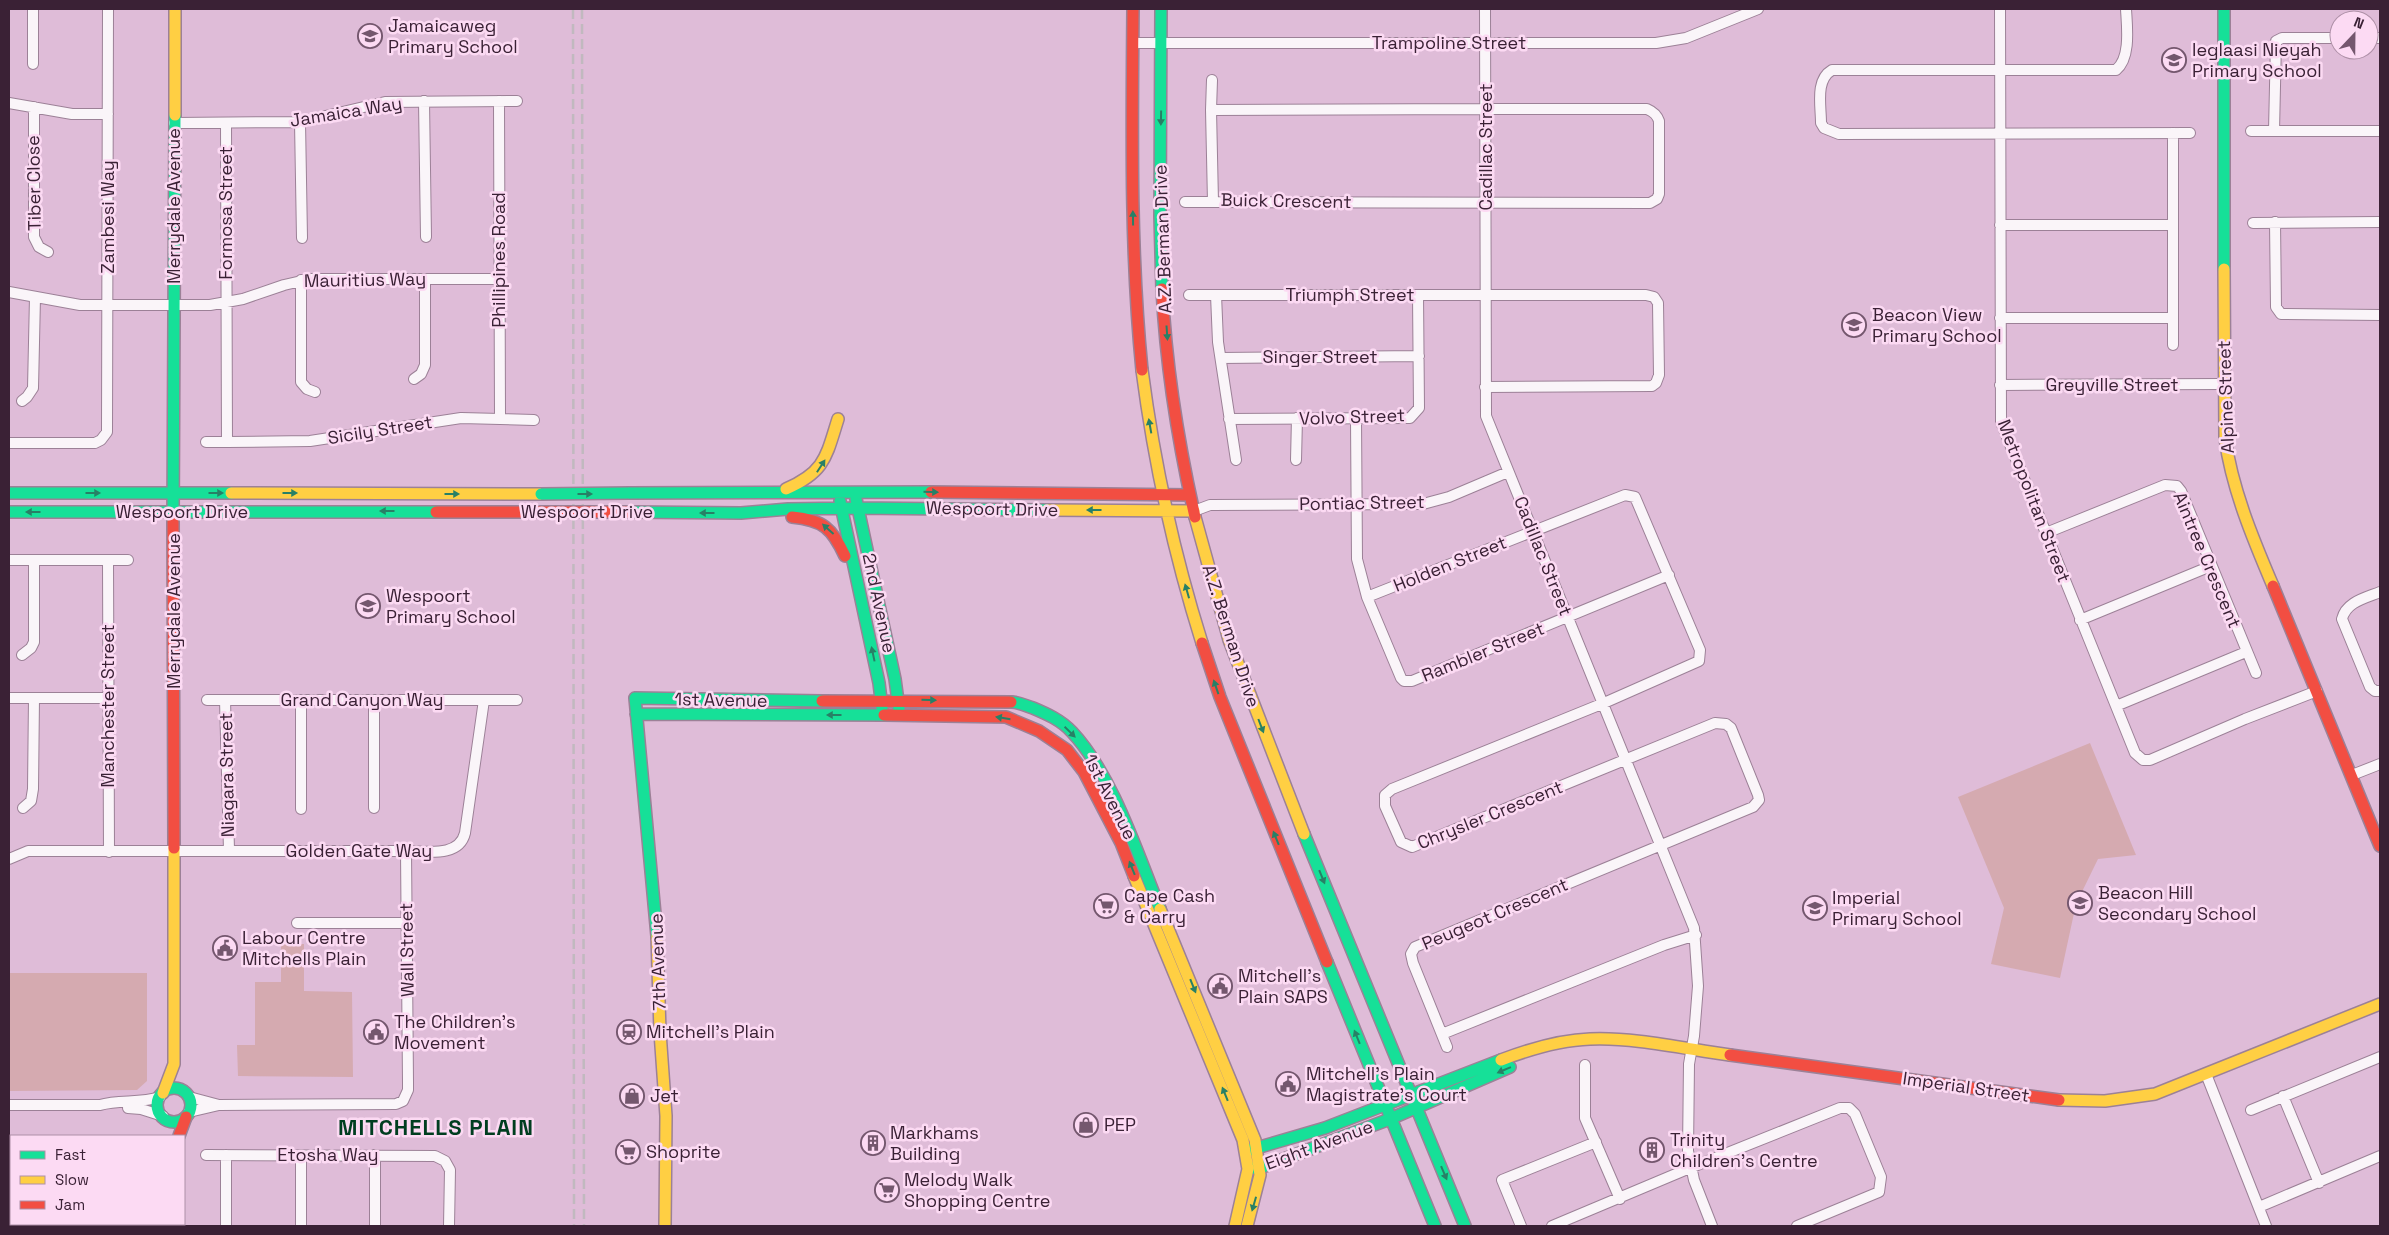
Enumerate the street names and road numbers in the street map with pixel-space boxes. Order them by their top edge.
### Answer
street label: Trampoline Street [1372,31,1526,54]
street label: Cadillac Street [1474,84,1497,210]
street label: Jamaica Way [288,91,404,132]
street label: Merrydale Avenue [162,128,185,284]
street label: Tiber Close [21,135,46,231]
street label: Formosa Street [214,146,237,280]
street label: Zambesi Way [96,160,119,274]
street label: A.Z. Berman Drive [1148,164,1177,314]
street label: Buick Crescent [1220,188,1352,213]
street label: Phillipines Road [487,192,510,328]
street label: Mauritius Way [304,267,426,292]
street label: Triumph Street [1285,283,1415,306]
street label: Alpine Street [2212,340,2239,454]
street label: Singer Street [1262,345,1378,368]
street label: Greyville Street [2045,373,2179,396]
street label: Volvo Street [1299,403,1405,430]
street label: Sicily Street [326,410,434,449]
street label: Metropolitan Street [1993,416,2076,585]
street label: Aintree Crescent [2168,488,2247,631]
street label: Pontiac Street [1299,490,1425,515]
street label: Cadillac Street [1509,493,1578,619]
street label: Wespoort Drive [926,496,1058,521]
street label: Wespoort Drive [116,500,248,523]
street label: Wespoort Drive [521,500,653,523]
street label: Holden Street [1390,530,1510,597]
street label: Merrydale Avenue [162,533,185,689]
street label: 2nd Avenue [858,551,901,655]
street label: A.Z. Berman Drive [1198,562,1265,710]
street label: Rambler Street [1418,616,1548,687]
street label: Manchester Street [96,624,119,788]
street label: 1st Avenue [674,687,768,712]
street label: Grand Canyon Way [280,688,444,711]
street label: Niagara Street [214,712,239,838]
street label: 1st Avenue [1079,750,1142,843]
street label: Chrysler Crescent [1414,775,1566,854]
street label: Golden Gate Way [286,839,432,862]
street label: Peugeot Crescent [1418,872,1571,955]
street label: Wall Street [394,903,419,997]
street label: 7th Avenue [644,913,671,1011]
street label: Imperial Street [1901,1066,2031,1107]
street label: Eight Avenue [1262,1114,1376,1175]
street label: Etosha Way [277,1143,379,1166]

